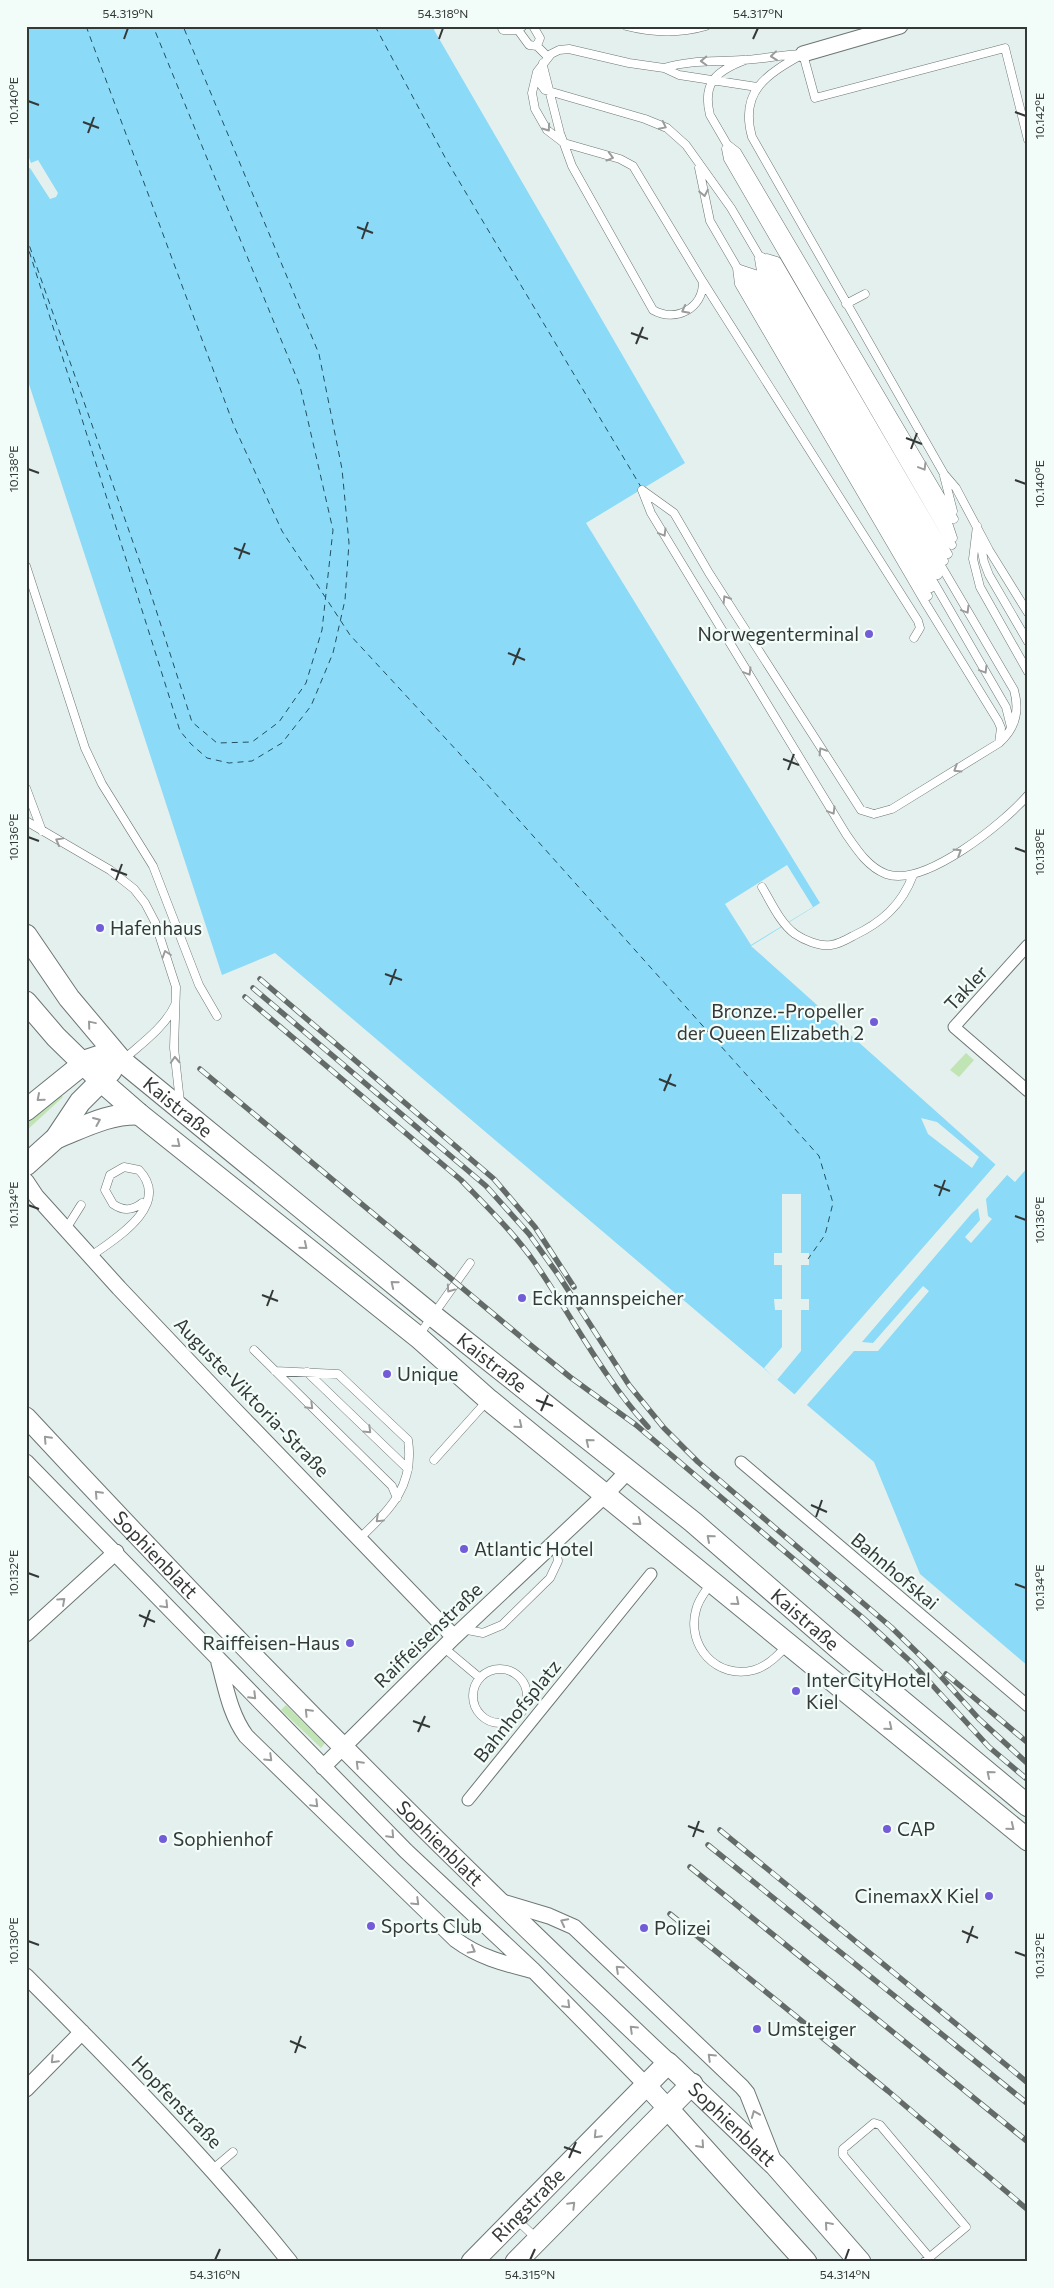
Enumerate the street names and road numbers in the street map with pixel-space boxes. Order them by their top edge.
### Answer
street label: Takler [939,960,992,1015]
street label: Kaistraße [139,1071,218,1142]
street label: Auguste-Viktoria-Straße [170,1312,335,1481]
street label: Kaistraße [453,1327,532,1397]
street label: Sophienblatt [109,1506,203,1603]
street label: Bahnhofskai [847,1527,944,1614]
street label: Raiffeisenstraße [369,1577,486,1692]
street label: Kaistraße [767,1583,844,1655]
street label: Bahnhofsplatz [468,1655,565,1767]
street label: Sophienblatt [392,1795,488,1890]
street label: Hopfenstraße [127,2051,227,2153]
street label: Sophienblatt [684,2077,781,2171]
street label: Ringstraße [487,2163,569,2246]

